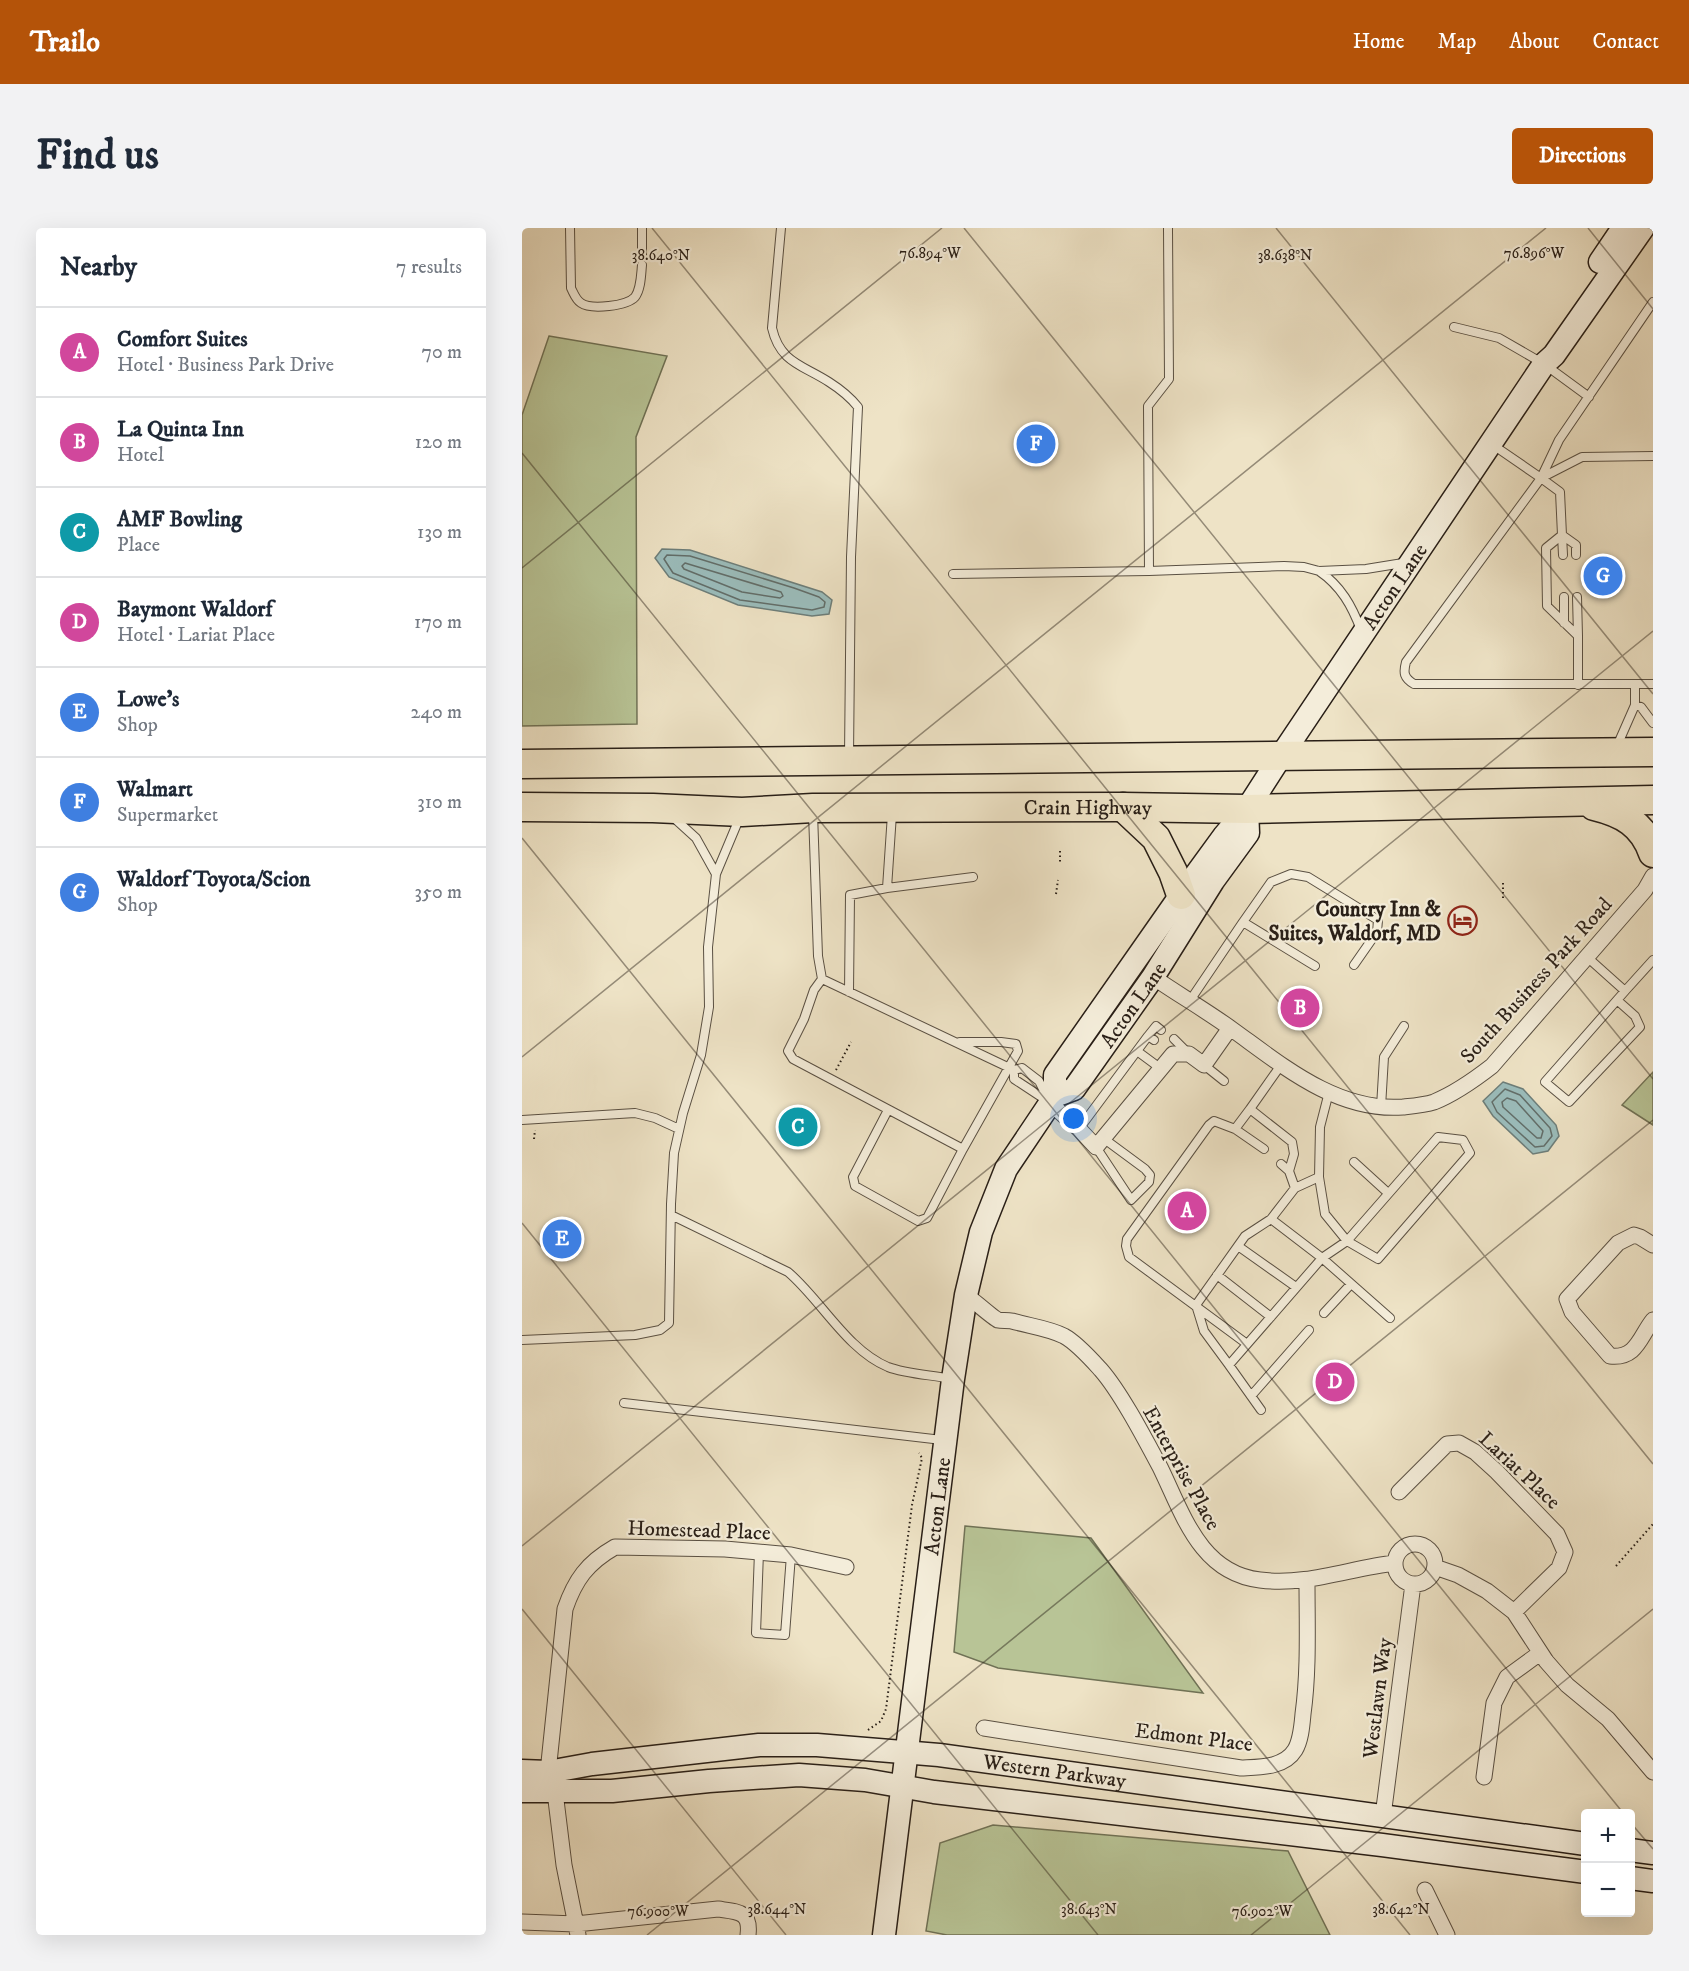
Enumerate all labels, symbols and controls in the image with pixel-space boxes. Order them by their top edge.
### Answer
text: Trailo [30,25,100,60]
text: Home [1353,29,1405,55]
text: Map [1438,29,1476,55]
text: About [1509,29,1560,55]
text: Contact [1593,29,1659,55]
button: Directions [1512,128,1653,184]
text: Find us [36,130,159,182]
text: 76.894°W [899,244,961,263]
text: 76.896°W [1504,244,1565,263]
text: 38.640°N [632,246,690,265]
text: 38.638°N [1258,246,1312,265]
text: Nearby [60,251,137,284]
text: 7 results [396,255,462,280]
text: Comfort Suites [117,326,248,353]
text: A [73,340,86,365]
text: 70 m [421,340,462,365]
text: Hotel · Business Park Drive [117,353,334,378]
text: La Quinta Inn [117,416,244,443]
pin: F [1016,422,1056,466]
text: B [73,430,86,455]
text: 120 m [415,430,462,455]
text: Hotel [117,443,164,468]
text: AMF Bowling [117,506,242,533]
text: C [73,520,86,545]
text: 130 m [417,520,462,545]
text: Place [117,533,160,558]
street label: Acton Lane [1357,539,1434,635]
pin: G [1584,554,1622,598]
text: Baymont Waldorf [117,596,272,623]
text: D [72,610,87,635]
text: 170 m [414,610,462,635]
text: Hotel · Lariat Place [117,623,275,648]
text: Lowe's [117,686,179,713]
text: E [72,700,87,725]
text: 240 m [411,700,462,725]
text: Shop [117,713,158,738]
text: Walmart [117,776,193,803]
text: F [73,790,86,815]
text: 310 m [417,790,462,815]
street label: Crain Highway [1024,795,1153,821]
text: Supermarket [117,803,218,828]
text: Waldorf Toyota/Scion [117,866,311,893]
text: G [73,880,86,905]
text: 350 m [415,880,462,905]
street label: South Business Park Road [1455,892,1619,1069]
text: Shop [117,893,158,918]
place label: Country Inn & Suites, Waldorf, MD [1269,897,1441,947]
hotel icon: Country Inn & Suites, Waldorf, MD [1446,905,1478,937]
street label: Acton Lane [1095,958,1173,1053]
pin: B [1280,986,1320,1030]
pin: C [778,1104,818,1150]
your location [1059,1104,1088,1133]
pin: A [1168,1188,1206,1234]
pin: E [542,1216,582,1262]
pin: D [1316,1360,1354,1404]
street label: Enterprise Place [1136,1402,1226,1535]
street label: Lariat Place [1473,1426,1566,1515]
street label: Acton Lane [919,1456,957,1557]
street label: Homestead Place [627,1516,771,1547]
street label: Westlawn Way [1358,1635,1398,1761]
street label: Edmont Place [1134,1718,1255,1758]
street label: Western Parkway [980,1749,1129,1795]
map controls [1581,1809,1635,1917]
button: + [1581,1809,1635,1863]
button: − [1581,1863,1635,1917]
text: 38.644°N [748,1900,806,1919]
text: 38.643°N [1061,1900,1117,1919]
text: 38.642°N [1372,1900,1430,1919]
text: 76.900°W [627,1902,689,1921]
text: 76.902°W [1232,1902,1293,1921]

